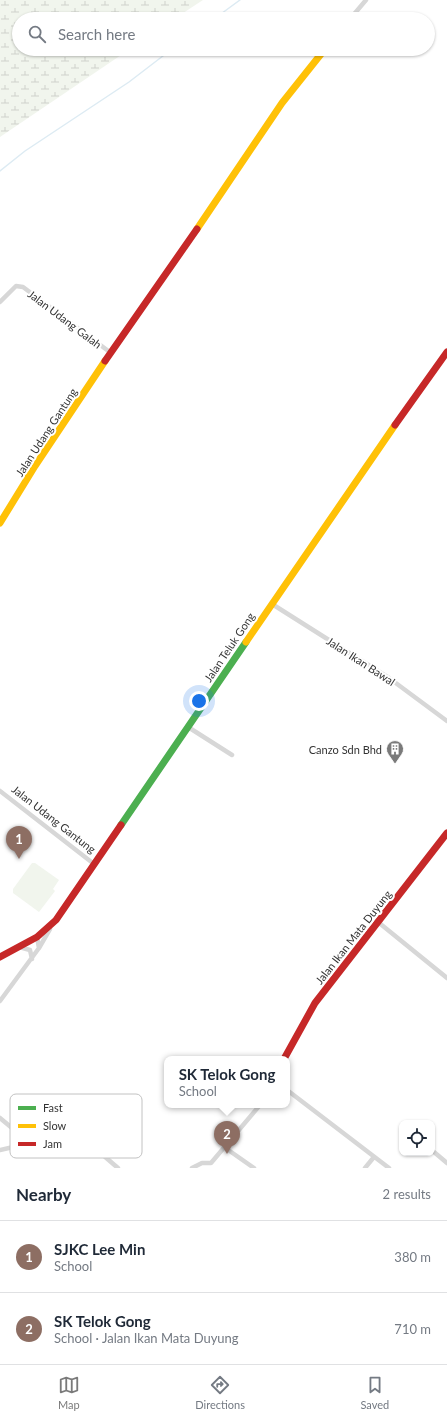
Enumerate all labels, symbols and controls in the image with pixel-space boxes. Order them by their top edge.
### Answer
search box [12,12,435,56]
icon: search [26,23,48,45]
text: Search here [58,25,135,43]
street label: Jalan Udang Galah [26,287,104,351]
street label: Jalan Udang Gantung [13,385,80,479]
street label: Jalan Teluk Gong [201,610,257,684]
street label: Jalan Ikan Bawal [324,634,398,688]
your location [189,691,209,711]
building icon: Canzo Sdn Bhd [385,739,405,764]
place label: Canzo Sdn Bhd [309,743,382,756]
street label: Jalan Udang Gantung [10,782,99,856]
pin: 1 [6,826,32,859]
street label: Jalan Ikan Mata Duyung [312,887,394,987]
popup [164,1056,290,1108]
text: SK Telok Gong [179,1065,275,1083]
text: School [179,1083,217,1099]
legend [10,1094,142,1158]
text: Fast [43,1101,63,1114]
text: Slow [43,1119,67,1132]
map controls [399,1120,435,1156]
button: locate [399,1120,435,1156]
pin: 2 [214,1121,240,1154]
text: Jam [43,1137,62,1150]
text: Nearby [16,1184,71,1205]
text: 2 results [383,1186,431,1202]
text: SJKC Lee Min [54,1240,145,1258]
text: 1 [25,1249,33,1265]
text: 380 m [394,1249,431,1265]
text: School [54,1258,92,1274]
text: SK Telok Gong [54,1312,151,1330]
text: 2 [25,1321,33,1337]
text: 710 m [394,1321,431,1337]
text: School · Jalan Ikan Mata Duyung [54,1330,239,1346]
tab: Map [58,1374,80,1411]
tab: Directions [195,1374,245,1411]
tab: Saved [360,1374,389,1411]

